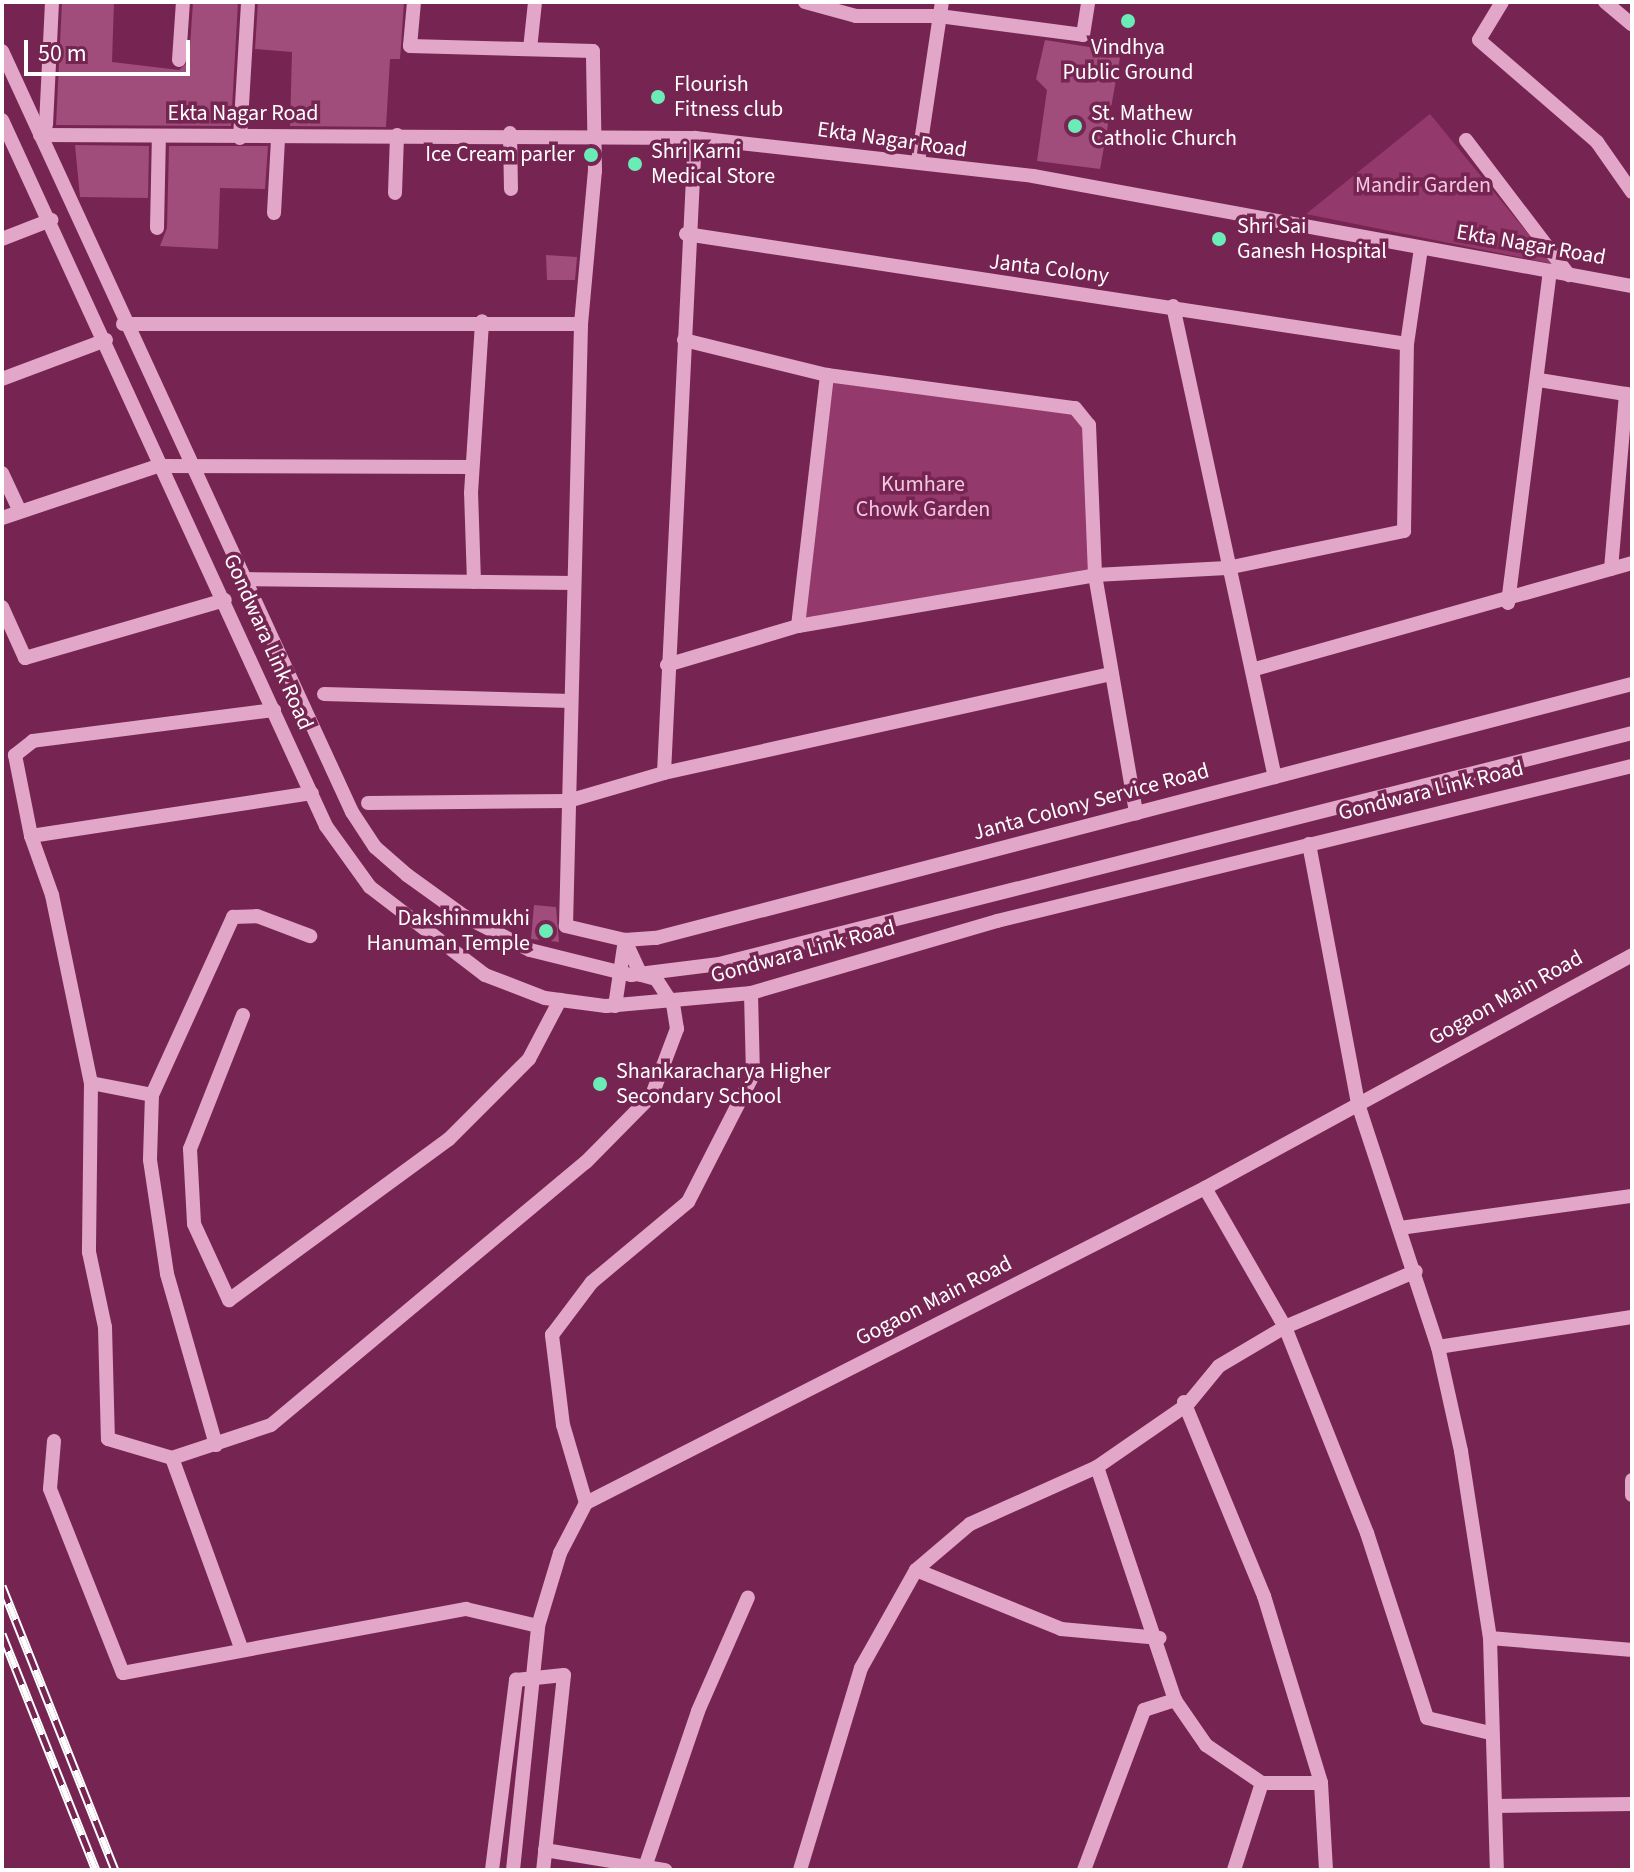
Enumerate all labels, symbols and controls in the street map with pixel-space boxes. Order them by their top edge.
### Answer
marker: Vindhya Public Ground [1119,12,1137,30]
scale bar [28,24,194,74]
place label: Vindhya Public Ground [1062,34,1194,86]
text: 50 m [38,36,87,71]
place label: Flourish Fitness club [674,71,783,122]
marker: Flourish Fitness club [649,88,667,106]
place label: St. Mathew Catholic Church [1091,100,1237,152]
street label: Ekta Nagar Road [168,101,318,127]
street label: Ekta Nagar Road [815,116,969,164]
marker: St. Mathew Catholic Church [1066,117,1084,135]
place label: Shri Karni Medical Store [651,138,775,190]
place label: Ice Cream parler [425,142,575,168]
marker: Ice Cream parler [582,146,600,164]
marker: Shri Karni Medical Store [626,155,644,173]
park label: Mandir Garden [1355,173,1491,199]
place label: Shri Sai Ganesh Hospital [1237,213,1387,264]
street label: Ekta Nagar Road [1454,219,1608,271]
marker: Shri Sai Ganesh Hospital [1208,228,1230,250]
street label: Janta Colony [988,249,1110,289]
park label: Kumhare Chowk Garden [856,471,990,522]
street label: Gondwara Link Road [217,550,319,734]
street label: Gondwara Link Road [1336,755,1526,827]
street label: Janta Colony Service Road [970,758,1212,846]
place label: Dakshinmukhi Hanuman Temple [367,905,530,956]
street label: Gondwara Link Road [708,915,898,989]
marker: Dakshinmukhi Hanuman Temple [537,922,555,940]
street label: Gogaon Main Road [1424,945,1588,1051]
place label: Shankaracharya Higher Secondary School [616,1058,831,1110]
marker: Shankaracharya Higher Secondary School [591,1075,609,1093]
street label: Gogaon Main Road [851,1250,1017,1352]

